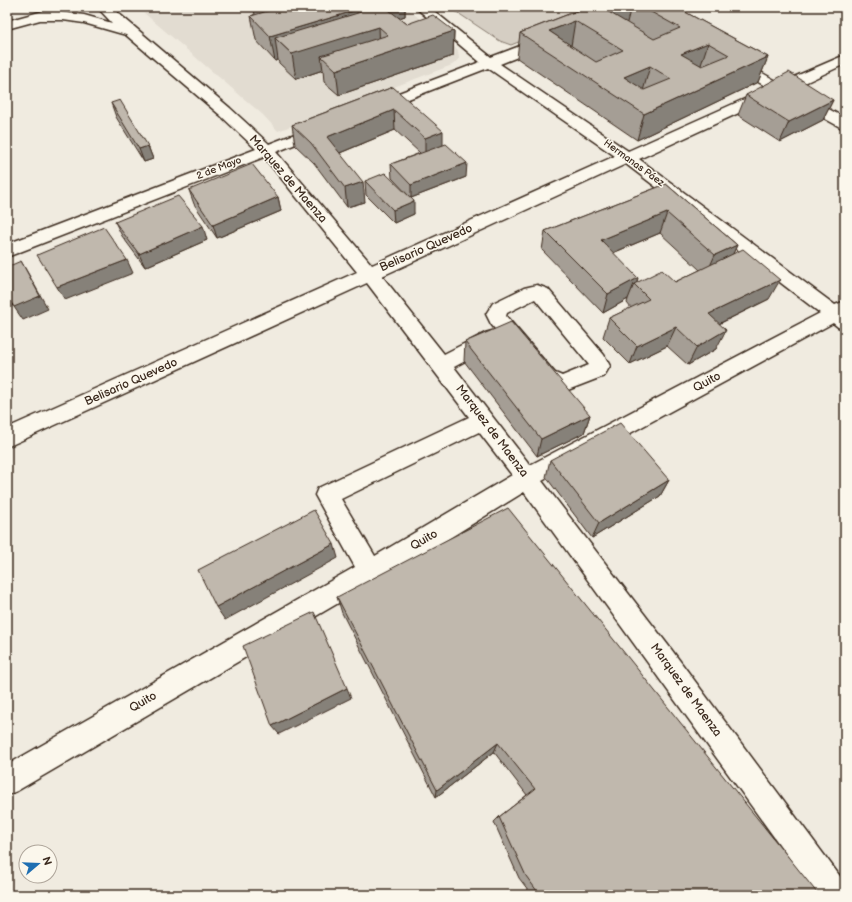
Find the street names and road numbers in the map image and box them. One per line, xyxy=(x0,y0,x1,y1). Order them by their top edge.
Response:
street label: Marquez de Maenza xyxy=(246,132,330,226)
street label: Hermanas Páez xyxy=(601,137,667,189)
street label: 2 de Mayo xyxy=(195,154,243,182)
street label: Belisario Quevedo xyxy=(377,221,475,275)
street label: Belisario Quevedo xyxy=(82,355,180,409)
street label: Quito xyxy=(691,368,723,395)
street label: Marquez de Maenza xyxy=(452,382,532,480)
street label: Quito xyxy=(408,526,440,554)
street label: Marquez de Maenza xyxy=(647,640,725,740)
street label: Quito xyxy=(127,688,159,716)

